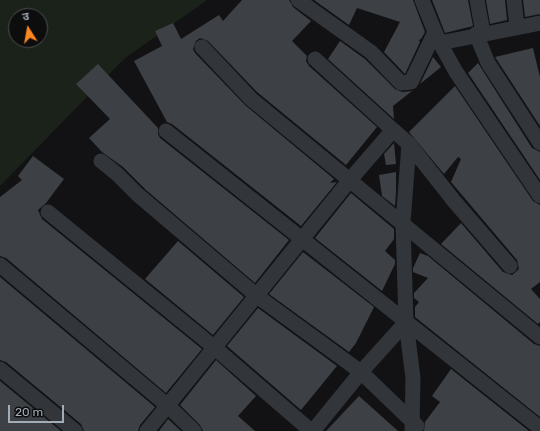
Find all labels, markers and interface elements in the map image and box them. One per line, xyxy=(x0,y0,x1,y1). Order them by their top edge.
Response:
north arrow xyxy=(8,8,48,48)
text: उ xyxy=(21,10,30,24)
scale bar xyxy=(10,397,66,423)
text: 20 m xyxy=(15,405,43,419)

